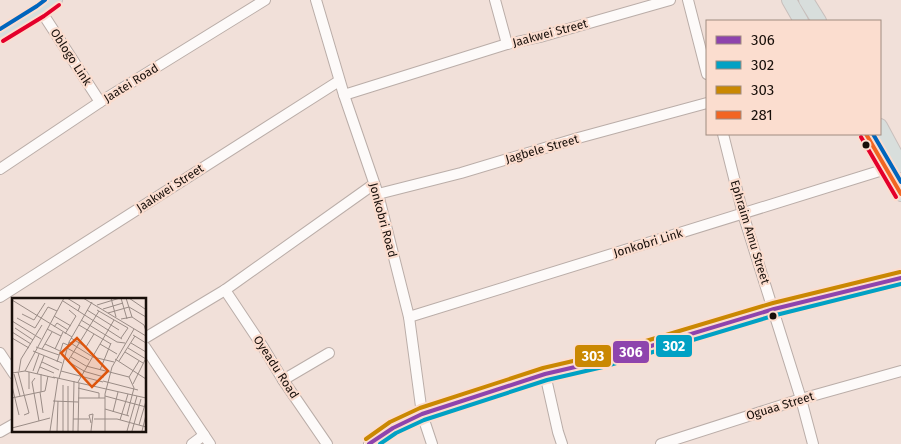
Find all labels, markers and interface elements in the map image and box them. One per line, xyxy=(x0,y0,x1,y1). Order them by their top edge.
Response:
street label: Jaakwei Street xyxy=(511,16,590,50)
legend xyxy=(706,20,881,135)
street label: Oblogo Link xyxy=(48,26,95,89)
text: 306 xyxy=(751,31,775,49)
text: 302 xyxy=(751,56,774,74)
street label: Jaatei Road xyxy=(101,61,161,105)
text: 303 xyxy=(751,81,774,99)
text: 281 xyxy=(751,106,773,124)
street label: Jagbele Street xyxy=(504,132,581,166)
unlabelled marker xyxy=(861,140,871,150)
street label: Jaakwei Street xyxy=(134,161,207,215)
street label: Ephraim Amu Street xyxy=(728,178,773,286)
street label: Jonkobri Road xyxy=(366,181,400,259)
street label: Jonkobri Link xyxy=(612,226,685,260)
inset map xyxy=(12,298,146,432)
unlabelled marker xyxy=(768,311,778,321)
street label: Oyeadu Road xyxy=(250,333,302,401)
line badge: 302 xyxy=(655,334,693,358)
text: 302 xyxy=(662,338,685,355)
line badge: 306 xyxy=(612,340,650,364)
line badge: 303 xyxy=(574,344,612,368)
text: 306 xyxy=(618,344,643,361)
text: 303 xyxy=(581,348,604,365)
street label: Oguaa Street xyxy=(744,389,816,423)

